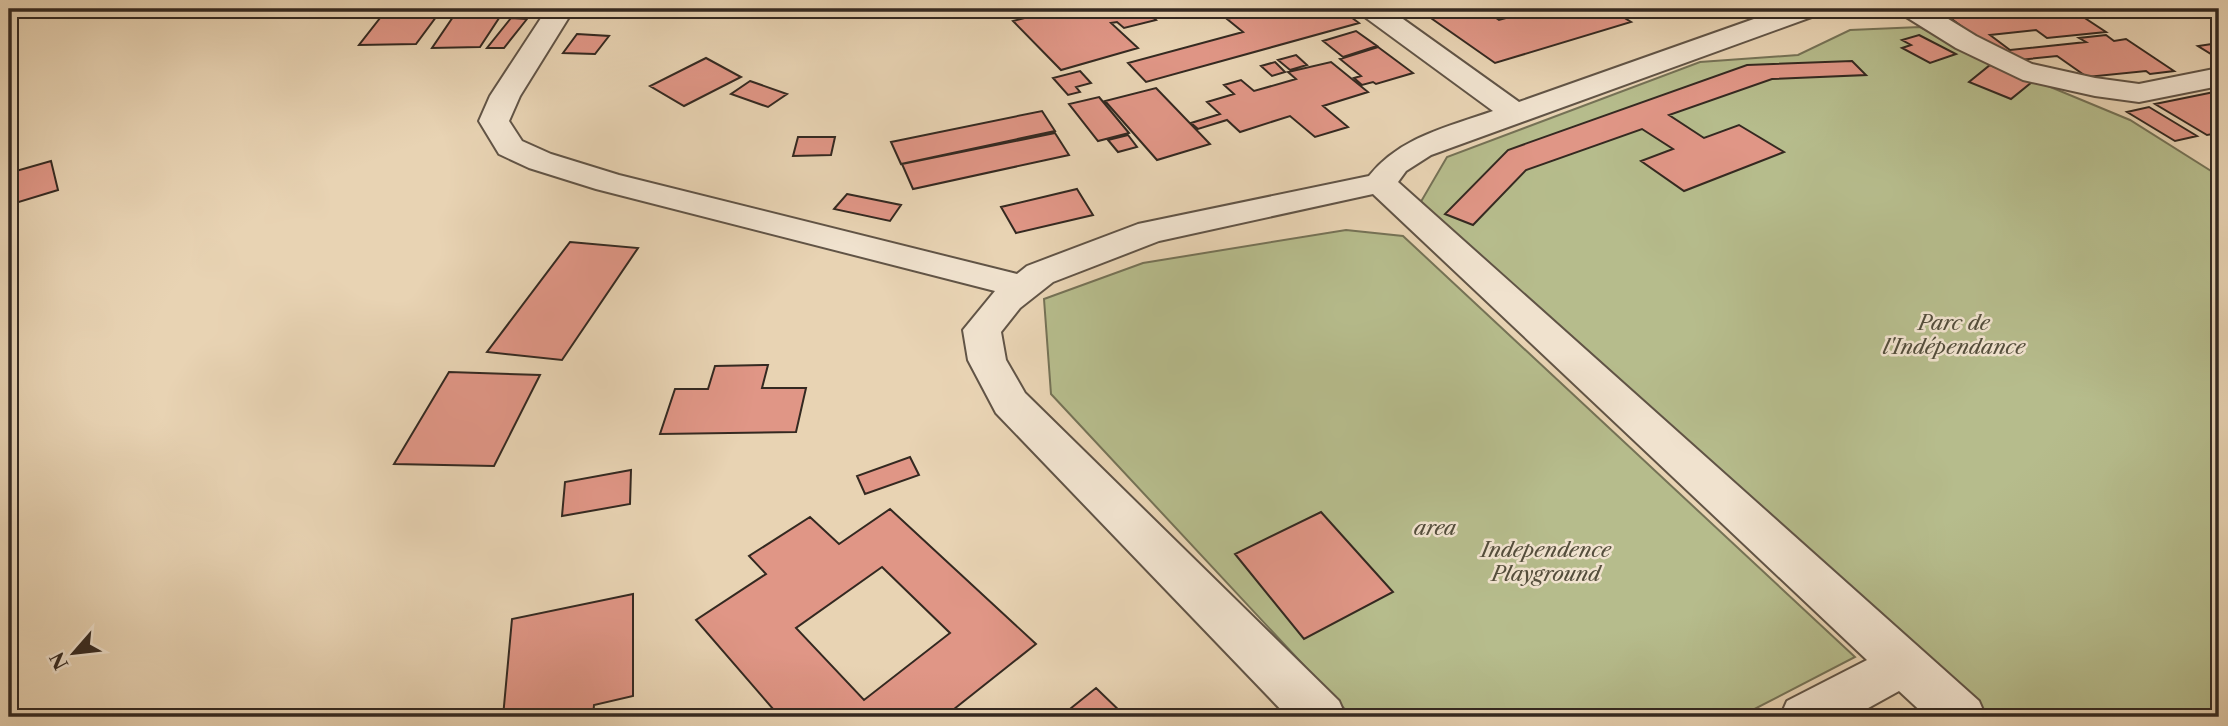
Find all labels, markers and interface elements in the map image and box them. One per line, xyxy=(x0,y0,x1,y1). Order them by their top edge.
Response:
park label: Parc de l'Indépendance xyxy=(1883,310,2026,359)
park label: area xyxy=(1414,515,1457,540)
park label: Independence Playground xyxy=(1479,537,1612,586)
north arrow xyxy=(38,618,108,688)
text: N xyxy=(45,648,73,673)

